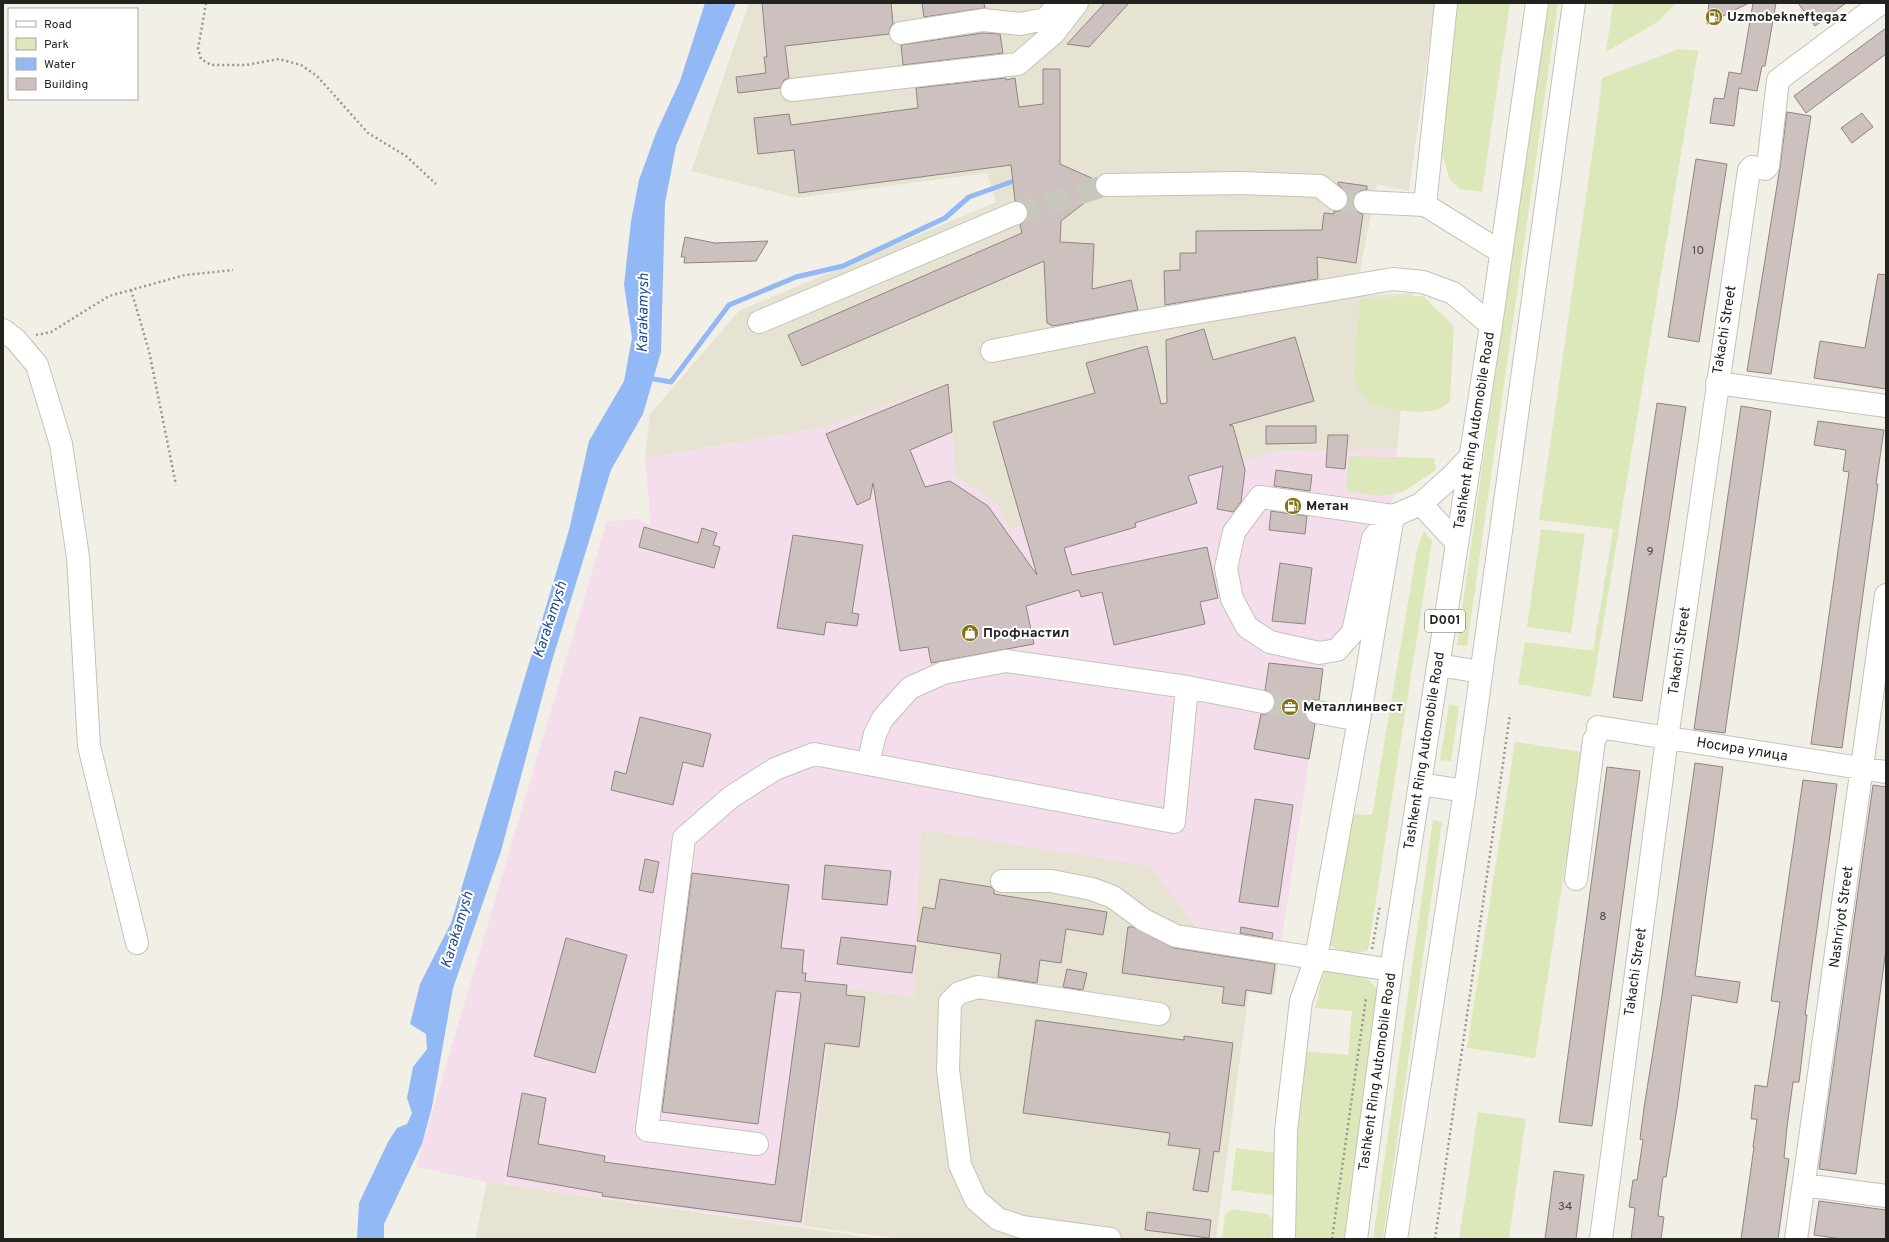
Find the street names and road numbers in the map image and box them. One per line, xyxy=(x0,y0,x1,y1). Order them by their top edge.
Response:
street label: Takachi Street xyxy=(1710,284,1740,376)
street label: Tashkent Ring Automobile Road xyxy=(1451,331,1499,531)
street label: Takachi Street xyxy=(1665,605,1695,697)
road number: D001 xyxy=(1425,610,1465,632)
street label: Tashkent Ring Automobile Road xyxy=(1401,651,1449,851)
street label: Носира улица xyxy=(1695,734,1789,766)
street label: Nashriyot Street xyxy=(1826,865,1858,969)
street label: Takachi Street xyxy=(1621,926,1651,1018)
street label: Tashkent Ring Automobile Road xyxy=(1356,972,1400,1172)

